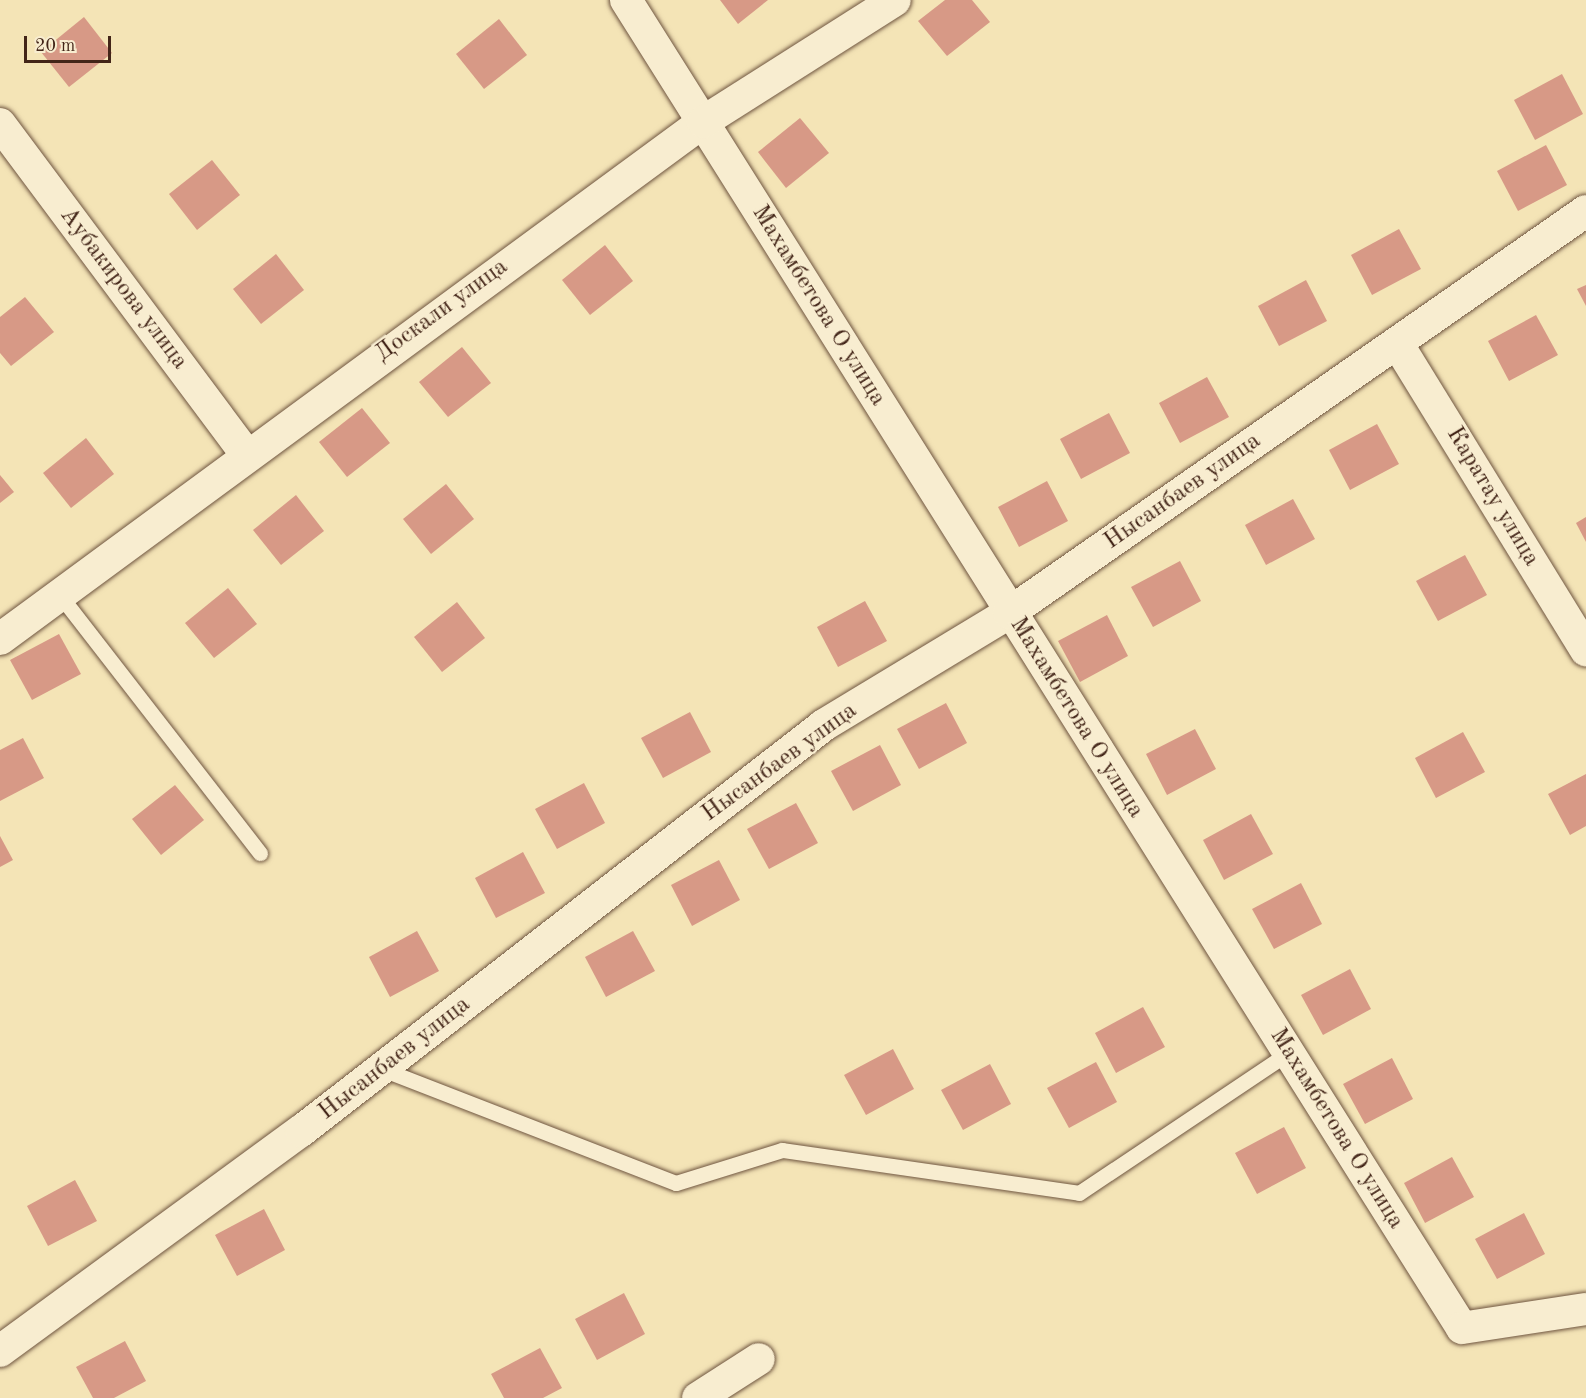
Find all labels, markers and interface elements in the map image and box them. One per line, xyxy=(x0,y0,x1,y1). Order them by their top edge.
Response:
scale bar xyxy=(27,24,114,62)
text: 20 m xyxy=(35,37,75,55)
street label: Махамбетова О улица xyxy=(744,200,892,412)
street label: Аубакирова улица xyxy=(53,202,193,376)
street label: Доскали улица xyxy=(370,253,514,369)
street label: Каратау улица xyxy=(1439,422,1545,572)
street label: Нысанбаев улица xyxy=(1099,427,1267,557)
street label: Махамбетова О улица xyxy=(1002,612,1150,824)
street label: Нысанбаев улица xyxy=(697,697,863,829)
street label: Нысанбаев улица xyxy=(313,991,477,1127)
street label: Махамбетова О улица xyxy=(1262,1023,1410,1235)

